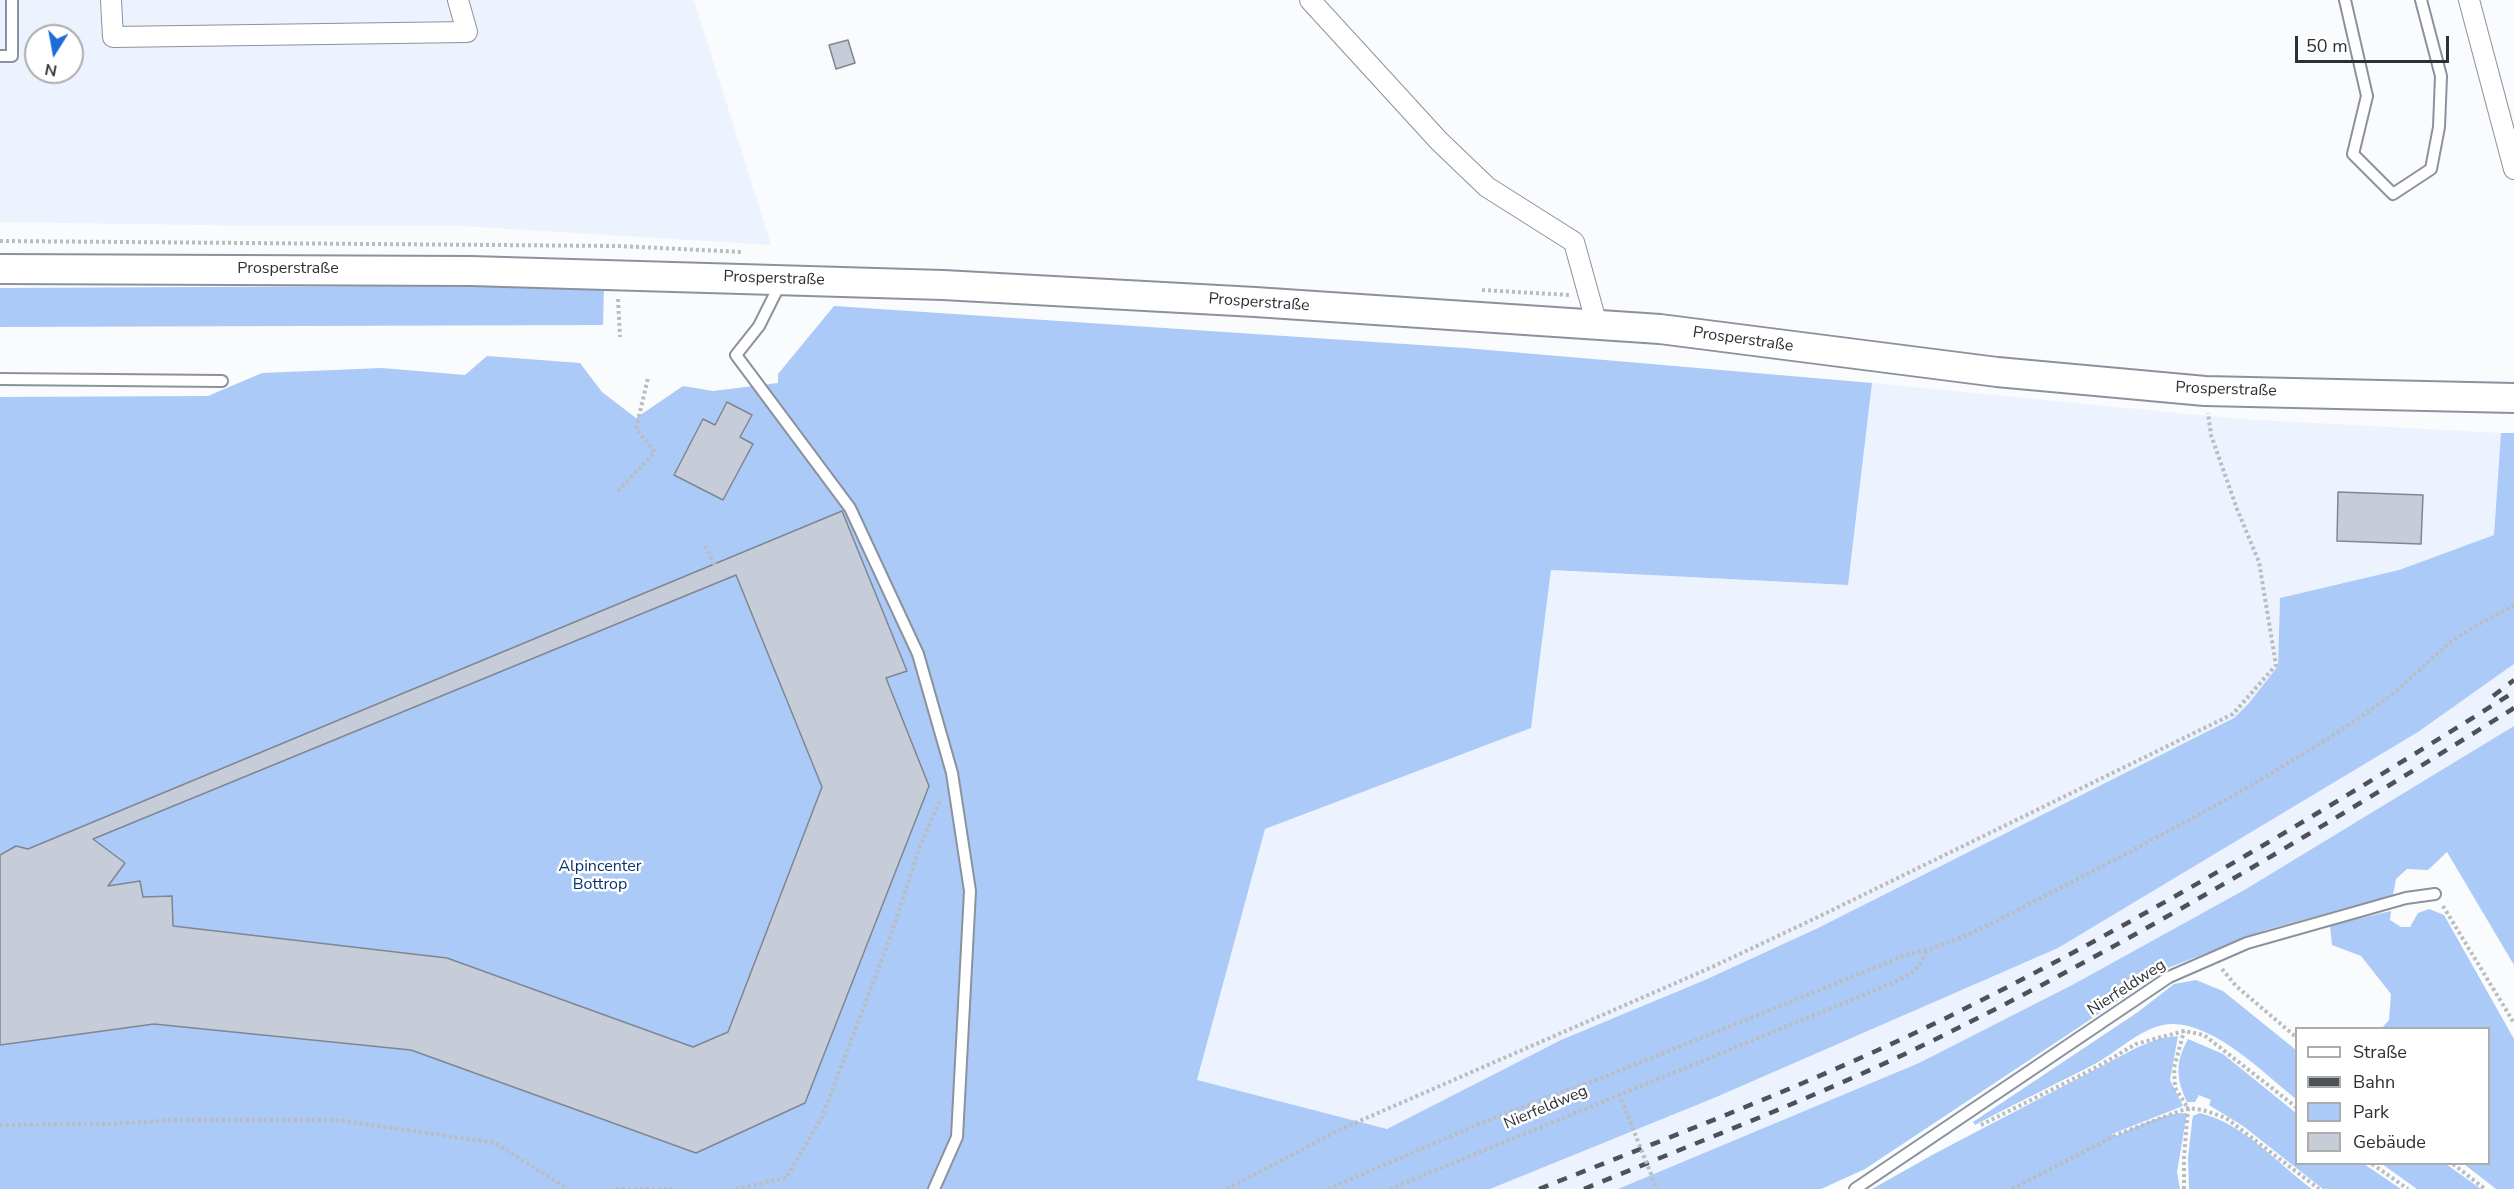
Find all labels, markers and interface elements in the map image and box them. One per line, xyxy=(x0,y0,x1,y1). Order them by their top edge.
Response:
north arrow xyxy=(24,24,84,84)
scale bar xyxy=(2298,24,2452,62)
text: 50 m xyxy=(2306,34,2348,58)
text: N xyxy=(43,58,59,82)
street label: Prosperstraße xyxy=(237,259,339,279)
street label: Prosperstraße xyxy=(723,268,825,290)
street label: Prosperstraße xyxy=(1208,290,1310,316)
street label: Prosperstraße xyxy=(1691,323,1795,357)
street label: Prosperstraße xyxy=(2175,379,2277,401)
park label: Alpincenter Bottrop xyxy=(558,857,642,895)
street label: Nierfeldweg xyxy=(2084,956,2170,1020)
legend xyxy=(2295,1027,2490,1165)
text: Straße xyxy=(2353,1040,2407,1064)
text: Bahn xyxy=(2353,1070,2395,1094)
street label: Nierfeldweg xyxy=(1501,1082,1591,1134)
text: Park xyxy=(2353,1100,2389,1124)
text: Gebäude xyxy=(2353,1130,2426,1154)

